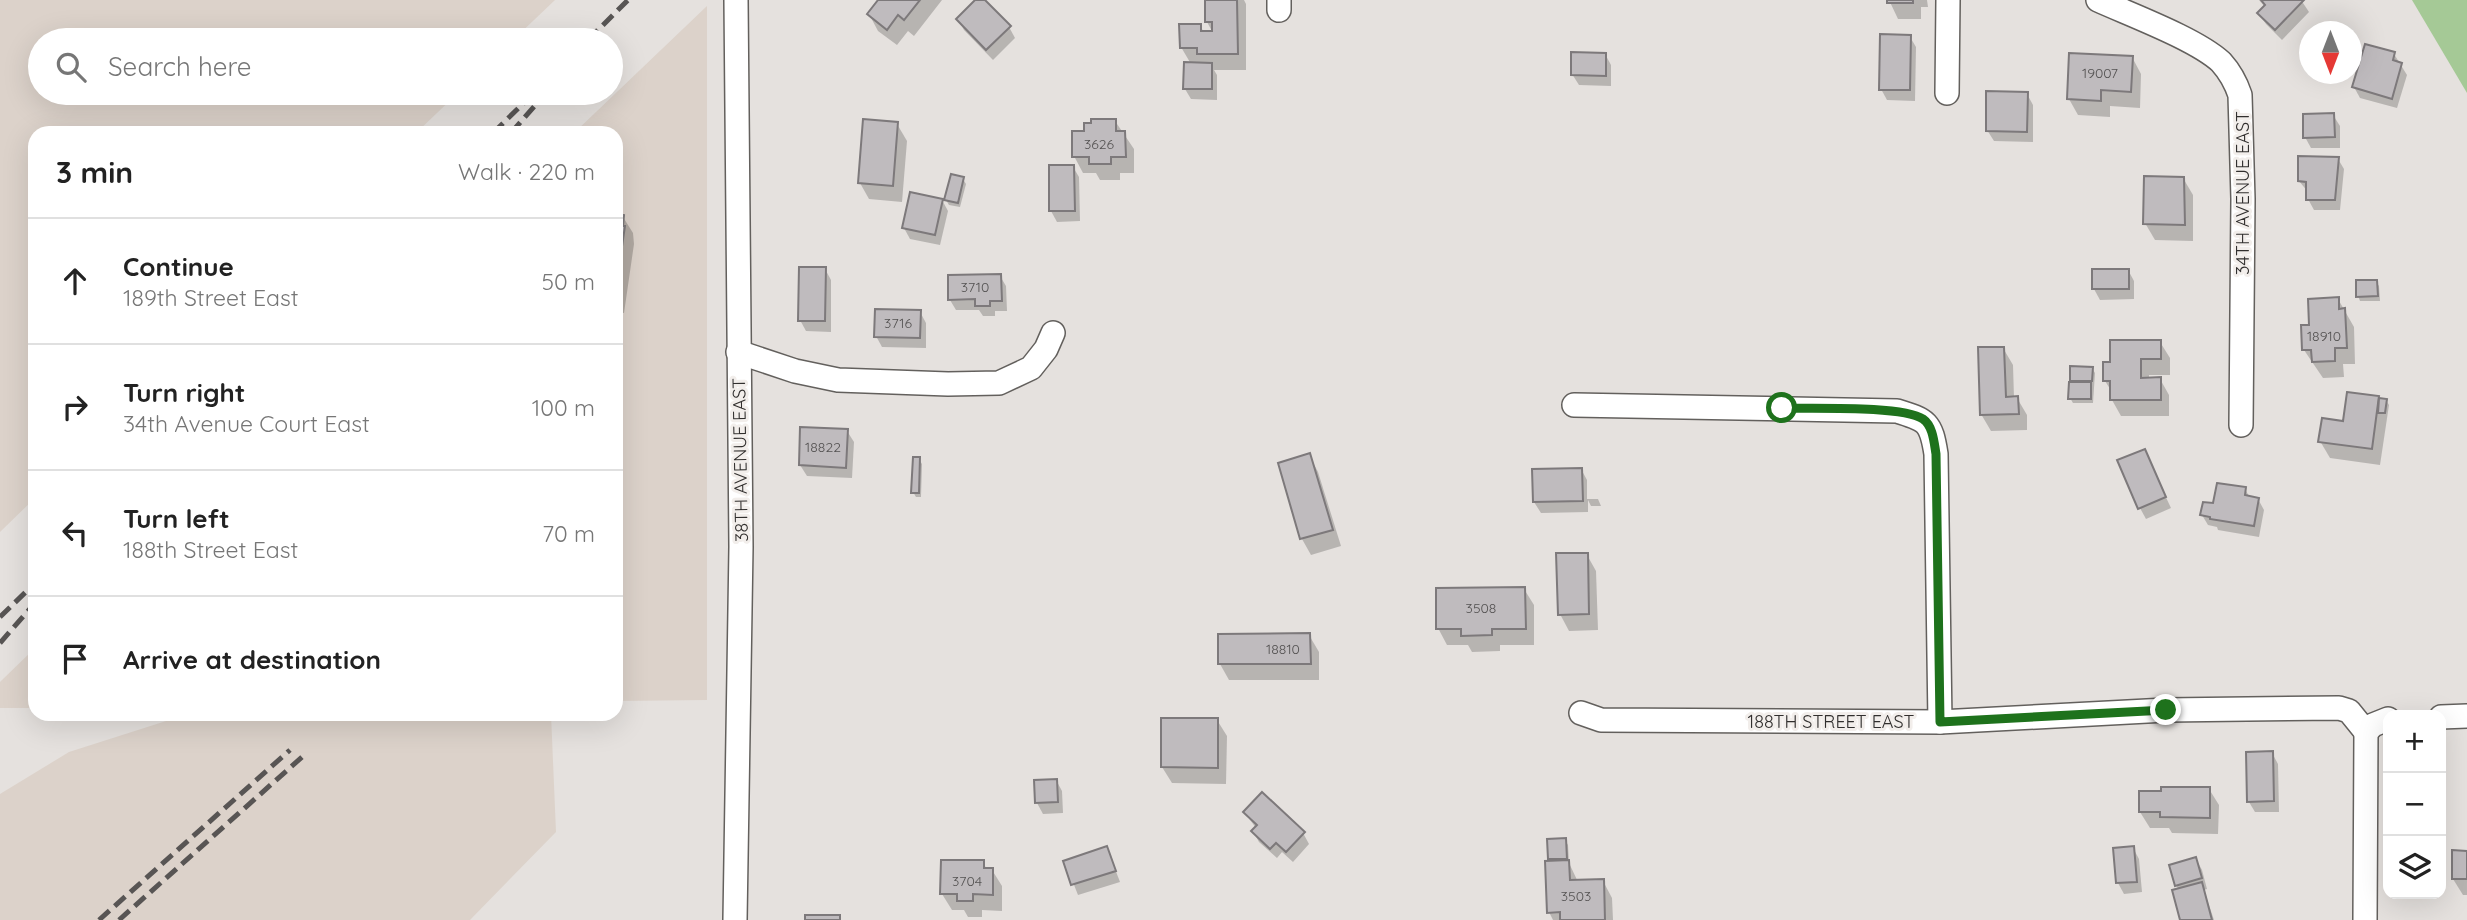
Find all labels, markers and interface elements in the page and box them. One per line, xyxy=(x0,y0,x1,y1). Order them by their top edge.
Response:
north arrow xyxy=(2299,21,2362,84)
search box xyxy=(28,28,623,105)
icon: search xyxy=(52,48,90,86)
text: Search here xyxy=(108,50,252,83)
house number: 19007 xyxy=(2082,64,2118,82)
street label: 34TH AVENUE EAST xyxy=(2231,111,2254,275)
house number: 3626 xyxy=(1084,135,1115,153)
text: 3 min xyxy=(56,153,133,191)
text: Walk · 220 m xyxy=(458,157,595,186)
text: Continue xyxy=(123,250,234,283)
icon: ahead xyxy=(56,262,94,300)
text: 50 m xyxy=(542,267,595,296)
house number: 3710 xyxy=(961,278,989,296)
text: 189th Street East xyxy=(123,283,299,312)
house number: 3716 xyxy=(884,314,912,332)
house number: 18910 xyxy=(2307,327,2341,345)
text: Turn right xyxy=(123,376,245,409)
street label: 38TH AVENUE EAST xyxy=(727,378,753,542)
icon: right xyxy=(56,388,94,426)
route start xyxy=(1766,392,1797,423)
text: 100 m xyxy=(532,393,595,422)
text: 34th Avenue Court East xyxy=(123,409,370,438)
house number: 18822 xyxy=(805,438,841,456)
text: Turn left xyxy=(123,502,230,535)
icon: left xyxy=(56,514,94,552)
text: 70 m xyxy=(542,519,595,548)
text: 188th Street East xyxy=(123,535,298,564)
house number: 3508 xyxy=(1466,599,1496,617)
icon: arrive xyxy=(56,640,94,678)
house number: 18810 xyxy=(1266,640,1300,658)
text: Arrive at destination xyxy=(123,643,381,676)
route end xyxy=(2150,694,2181,725)
street label: 188TH STREET EAST xyxy=(1748,710,1915,733)
map controls xyxy=(2383,710,2446,899)
button: + xyxy=(2383,710,2446,773)
button: − xyxy=(2383,773,2446,836)
button: layers xyxy=(2383,836,2446,899)
house number: 3704 xyxy=(952,872,982,890)
house number: 3503 xyxy=(1561,887,1591,905)

